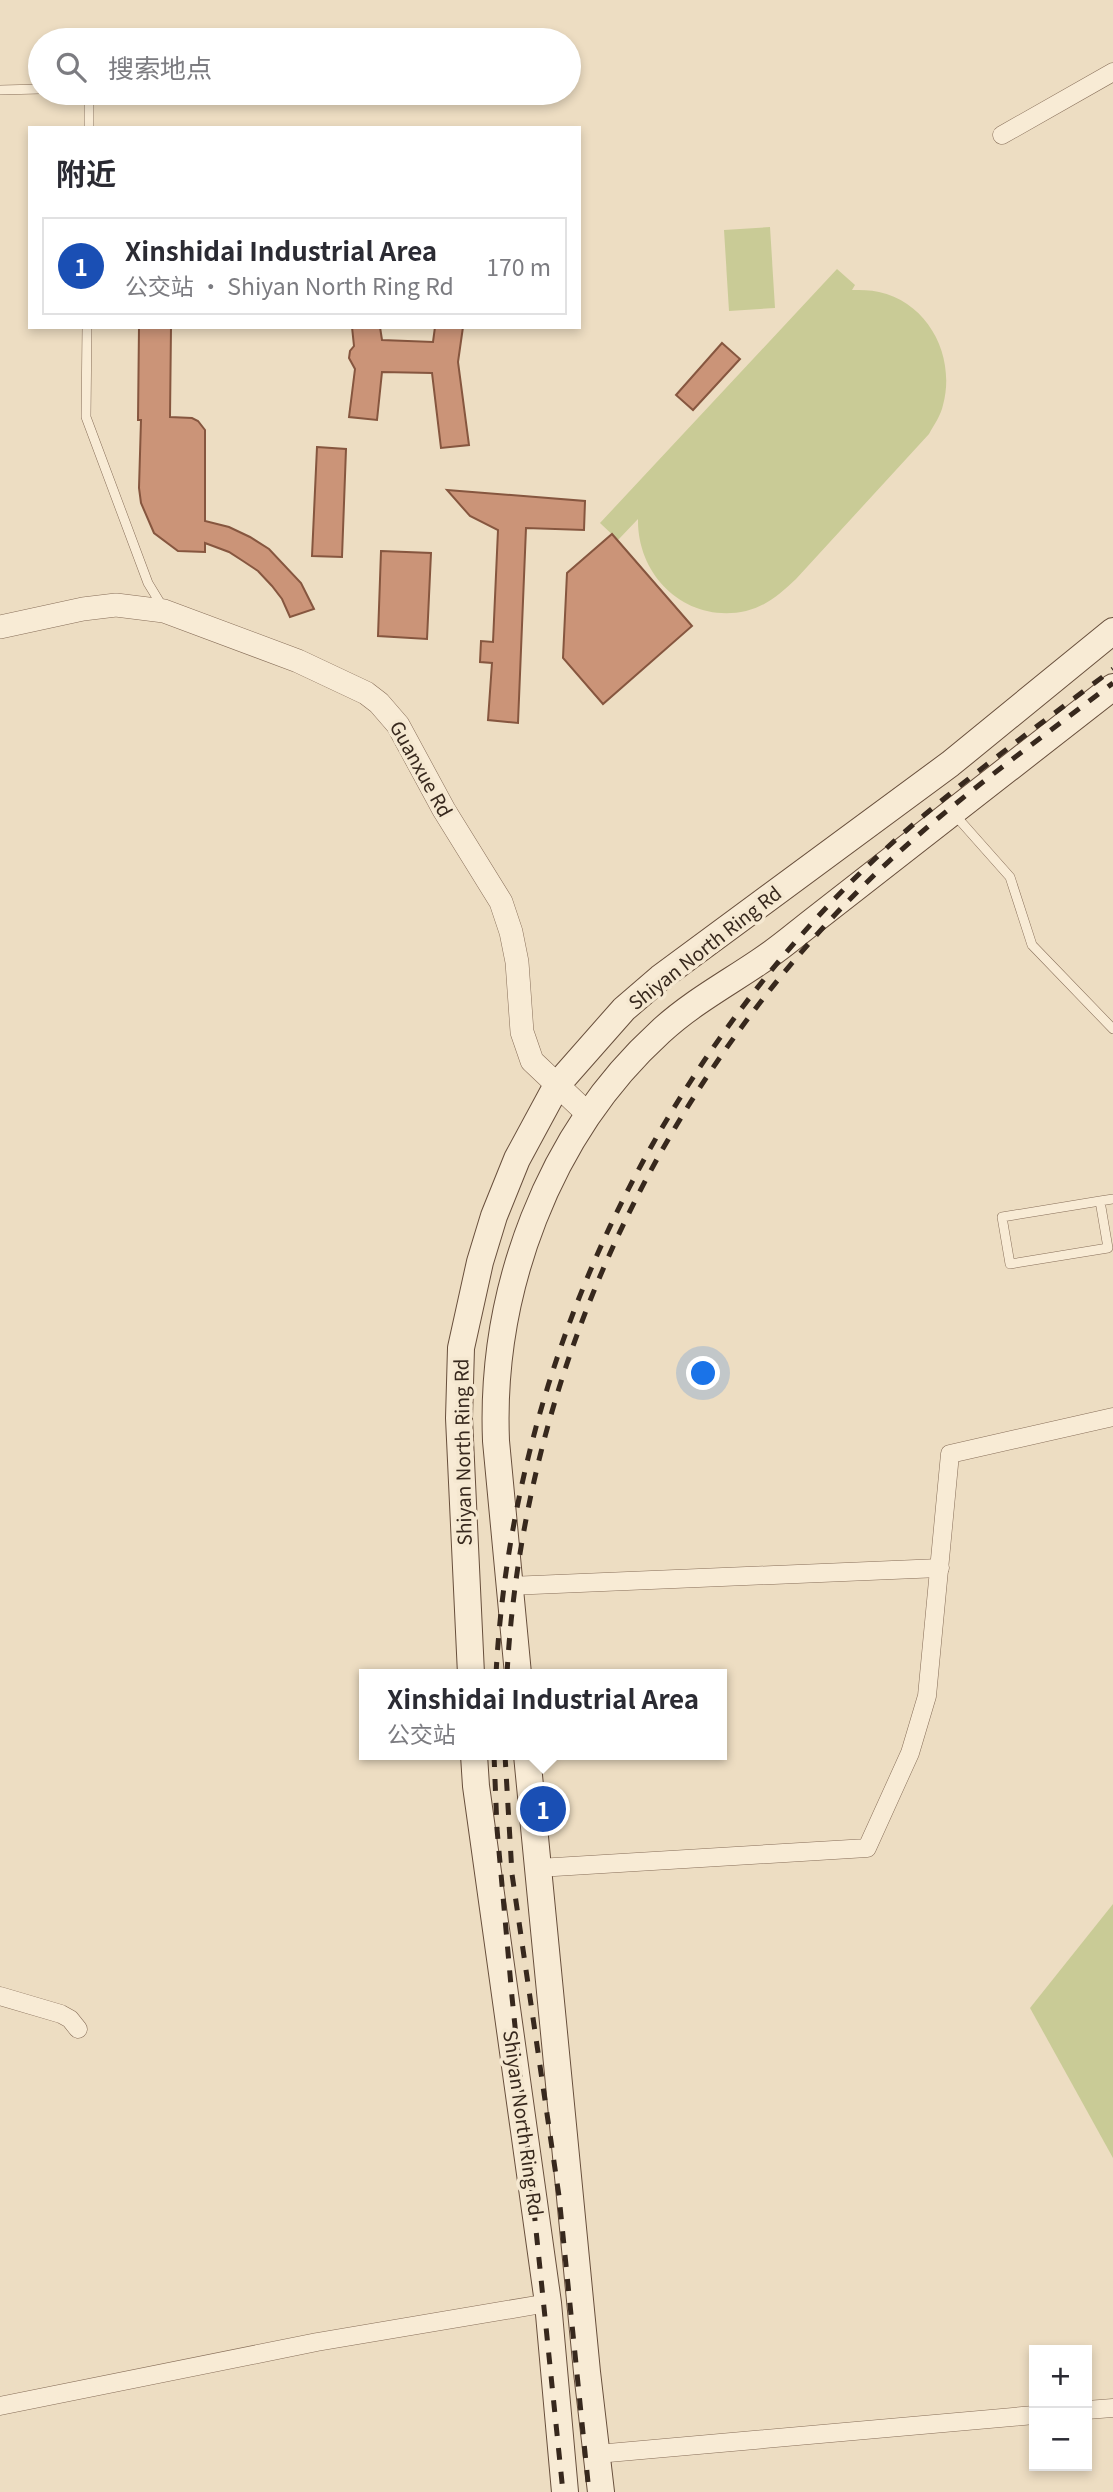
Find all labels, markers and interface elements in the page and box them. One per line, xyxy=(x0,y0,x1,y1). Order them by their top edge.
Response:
search box xyxy=(28,28,581,105)
icon: search xyxy=(52,48,90,86)
text: 搜索地点 xyxy=(108,48,212,85)
text: 附近 xyxy=(56,150,116,194)
text: Xinshidai Industrial Area xyxy=(125,231,437,268)
text: 1 xyxy=(74,249,88,283)
text: 170 m xyxy=(486,249,551,283)
text: 公交站 · Shiyan North Ring Rd xyxy=(125,268,454,302)
street label: Guanxue Rd xyxy=(385,715,460,821)
street label: Shiyan North Ring Rd xyxy=(622,879,786,1015)
your location xyxy=(686,1356,720,1390)
street label: Shiyan North Ring Rd xyxy=(446,1358,477,1546)
popup xyxy=(359,1669,727,1760)
text: Xinshidai Industrial Area xyxy=(387,1679,699,1716)
text: 公交站 xyxy=(387,1716,456,1750)
pin: 1 xyxy=(520,1783,566,1835)
street label: Shiyan North Ring Rd xyxy=(498,2028,551,2217)
map controls xyxy=(1029,2345,1092,2471)
button: + xyxy=(1029,2345,1092,2408)
button: − xyxy=(1029,2408,1092,2471)

